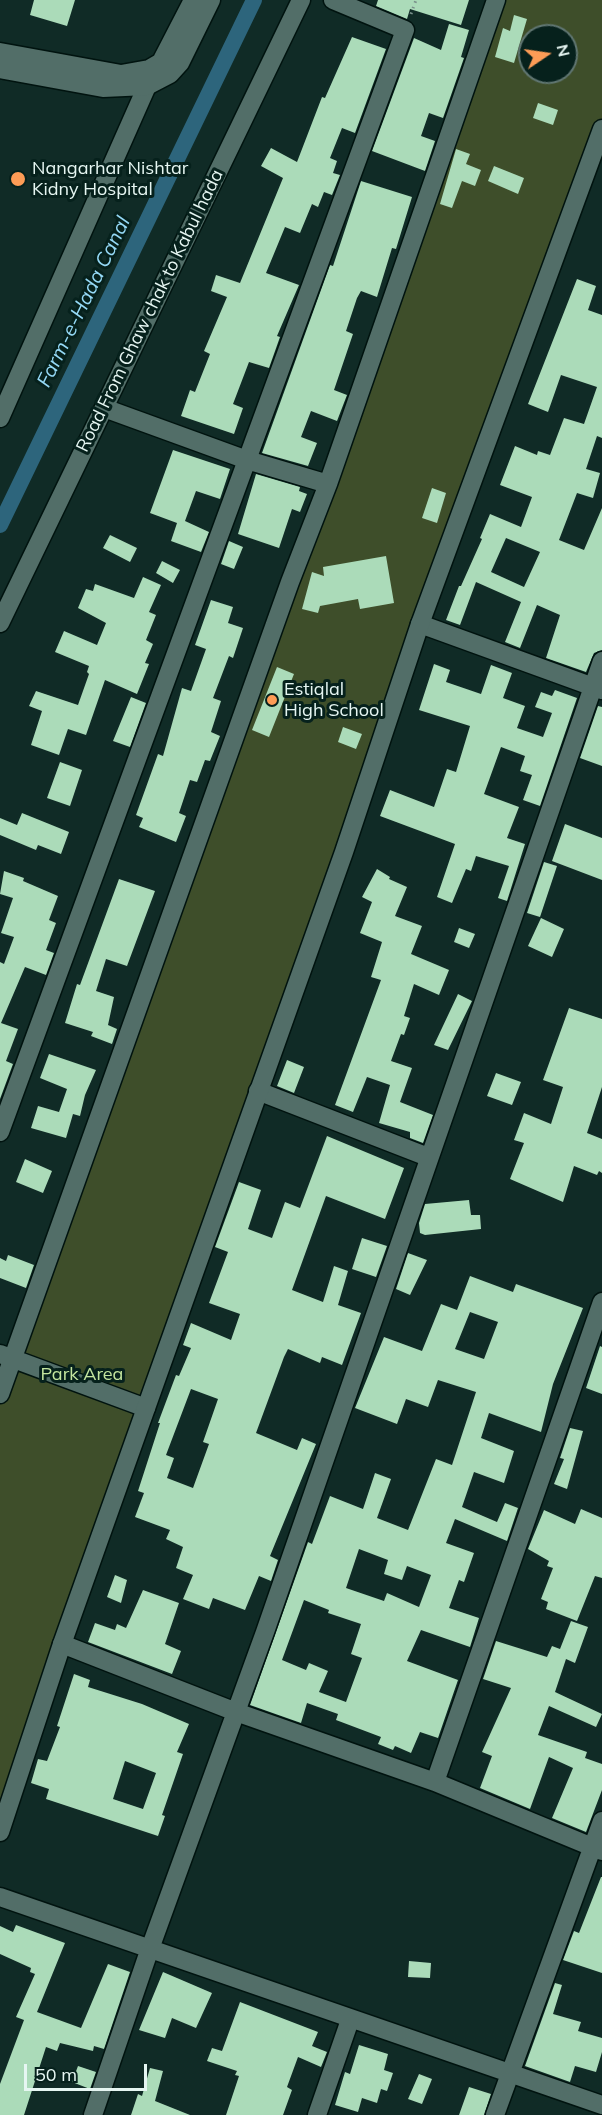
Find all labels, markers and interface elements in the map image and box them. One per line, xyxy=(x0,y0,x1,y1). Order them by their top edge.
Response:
north arrow xyxy=(518,24,578,84)
text: N xyxy=(552,42,575,59)
place label: Nangarhar Nishtar Kidny Hospital xyxy=(32,158,188,201)
street label: Road From Ghaw chak to Kabul hada xyxy=(72,166,228,456)
marker: Nangarhar Nishtar Kidny Hospital xyxy=(9,170,27,188)
water label: Farm-e-Hada Canal xyxy=(32,213,136,391)
place label: Estiqlal High School xyxy=(284,679,384,722)
marker: Estiqlal High School xyxy=(265,693,279,707)
park label: Park Area xyxy=(41,1364,123,1386)
scale bar xyxy=(27,2052,150,2090)
text: 50 m xyxy=(35,2063,77,2086)

